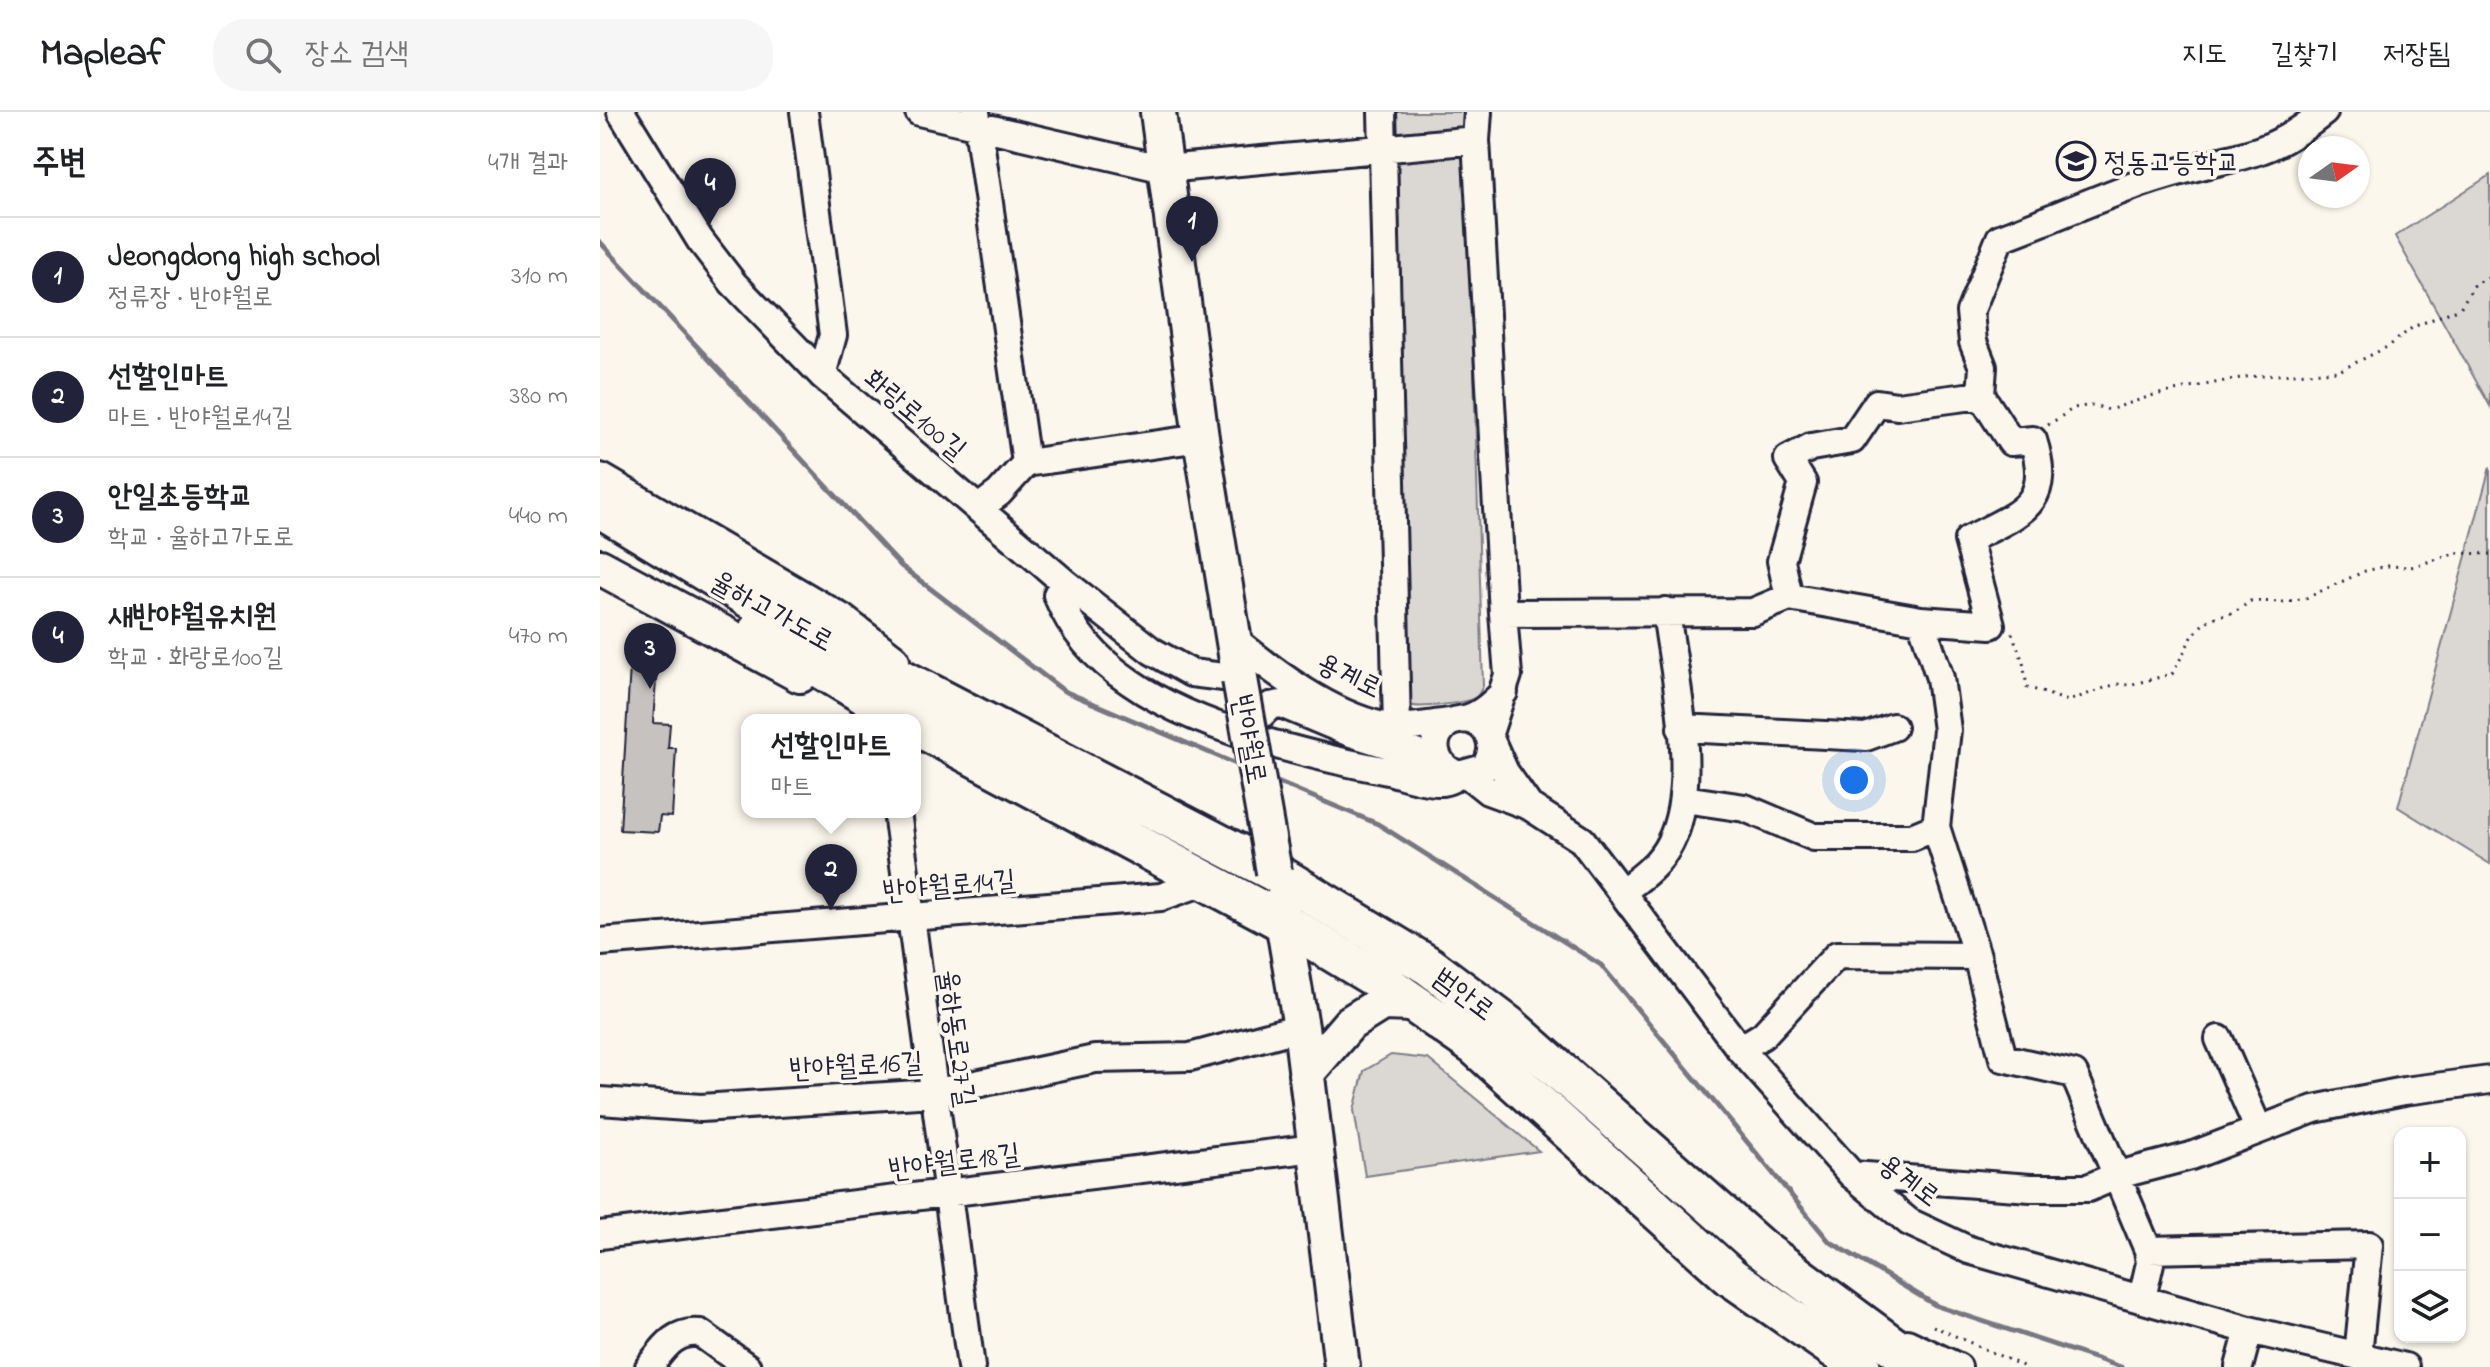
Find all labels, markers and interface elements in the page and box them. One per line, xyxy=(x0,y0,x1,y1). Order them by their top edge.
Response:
search box xyxy=(213,19,773,91)
text: Mapleaf xyxy=(40,27,165,83)
icon: search xyxy=(241,33,285,77)
text: 장소 검색 xyxy=(305,33,409,77)
text: 지도 xyxy=(2182,35,2227,76)
text: 길찾기 xyxy=(2271,35,2338,76)
text: 저장됨 xyxy=(2382,35,2450,76)
north arrow xyxy=(2298,136,2370,208)
text: 주변 xyxy=(32,139,87,189)
school or university icon: 정동고등학교 xyxy=(2055,140,2097,182)
place label: 정동고등학교 xyxy=(2104,144,2239,185)
text: 4개 결과 xyxy=(488,145,568,183)
pin: 4 xyxy=(684,158,736,224)
pin: 1 xyxy=(1166,196,1218,262)
text: Jeongdong high school xyxy=(108,236,380,280)
text: 1 xyxy=(54,258,62,296)
text: 310 m xyxy=(511,258,568,296)
text: 정류장 · 반야월로 xyxy=(108,280,273,318)
text: 선할인마트 xyxy=(108,356,229,400)
street label: 화랑로100길 xyxy=(853,360,974,471)
text: 2 xyxy=(52,378,64,416)
text: 380 m xyxy=(510,378,568,416)
text: 마트 · 반야월로14길 xyxy=(108,400,292,438)
text: 안일초등학교 xyxy=(108,476,253,520)
text: 3 xyxy=(53,498,63,536)
text: 440 m xyxy=(509,498,568,536)
text: 학교 · 율하고가도로 xyxy=(108,520,294,558)
street label: 율하고가도로 xyxy=(702,562,840,664)
text: 새반야월유치원 xyxy=(108,596,277,640)
text: 4 xyxy=(53,618,63,656)
text: 470 m xyxy=(509,618,568,656)
pin: 3 xyxy=(624,623,676,689)
text: 학교 · 화랑로100길 xyxy=(108,640,283,678)
street label: 용계로 xyxy=(1309,644,1388,710)
street label: 반야월로 xyxy=(1220,692,1276,788)
popup xyxy=(741,714,921,818)
text: 선할인마트 xyxy=(771,725,891,769)
your location xyxy=(1834,760,1874,800)
text: 마트 xyxy=(771,769,812,807)
pin: 2 xyxy=(805,844,857,910)
street label: 반야월로14길 xyxy=(881,861,1017,914)
street label: 범안로 xyxy=(1424,959,1502,1033)
street label: 율하동로27길 xyxy=(925,967,984,1110)
street label: 반야월로16길 xyxy=(788,1044,924,1091)
map controls xyxy=(2394,1127,2466,1343)
button: + xyxy=(2394,1127,2466,1199)
street label: 반야월로18길 xyxy=(886,1135,1022,1192)
street label: 용계로 xyxy=(1869,1145,1947,1219)
button: − xyxy=(2394,1199,2466,1271)
button: layers xyxy=(2394,1271,2466,1343)

